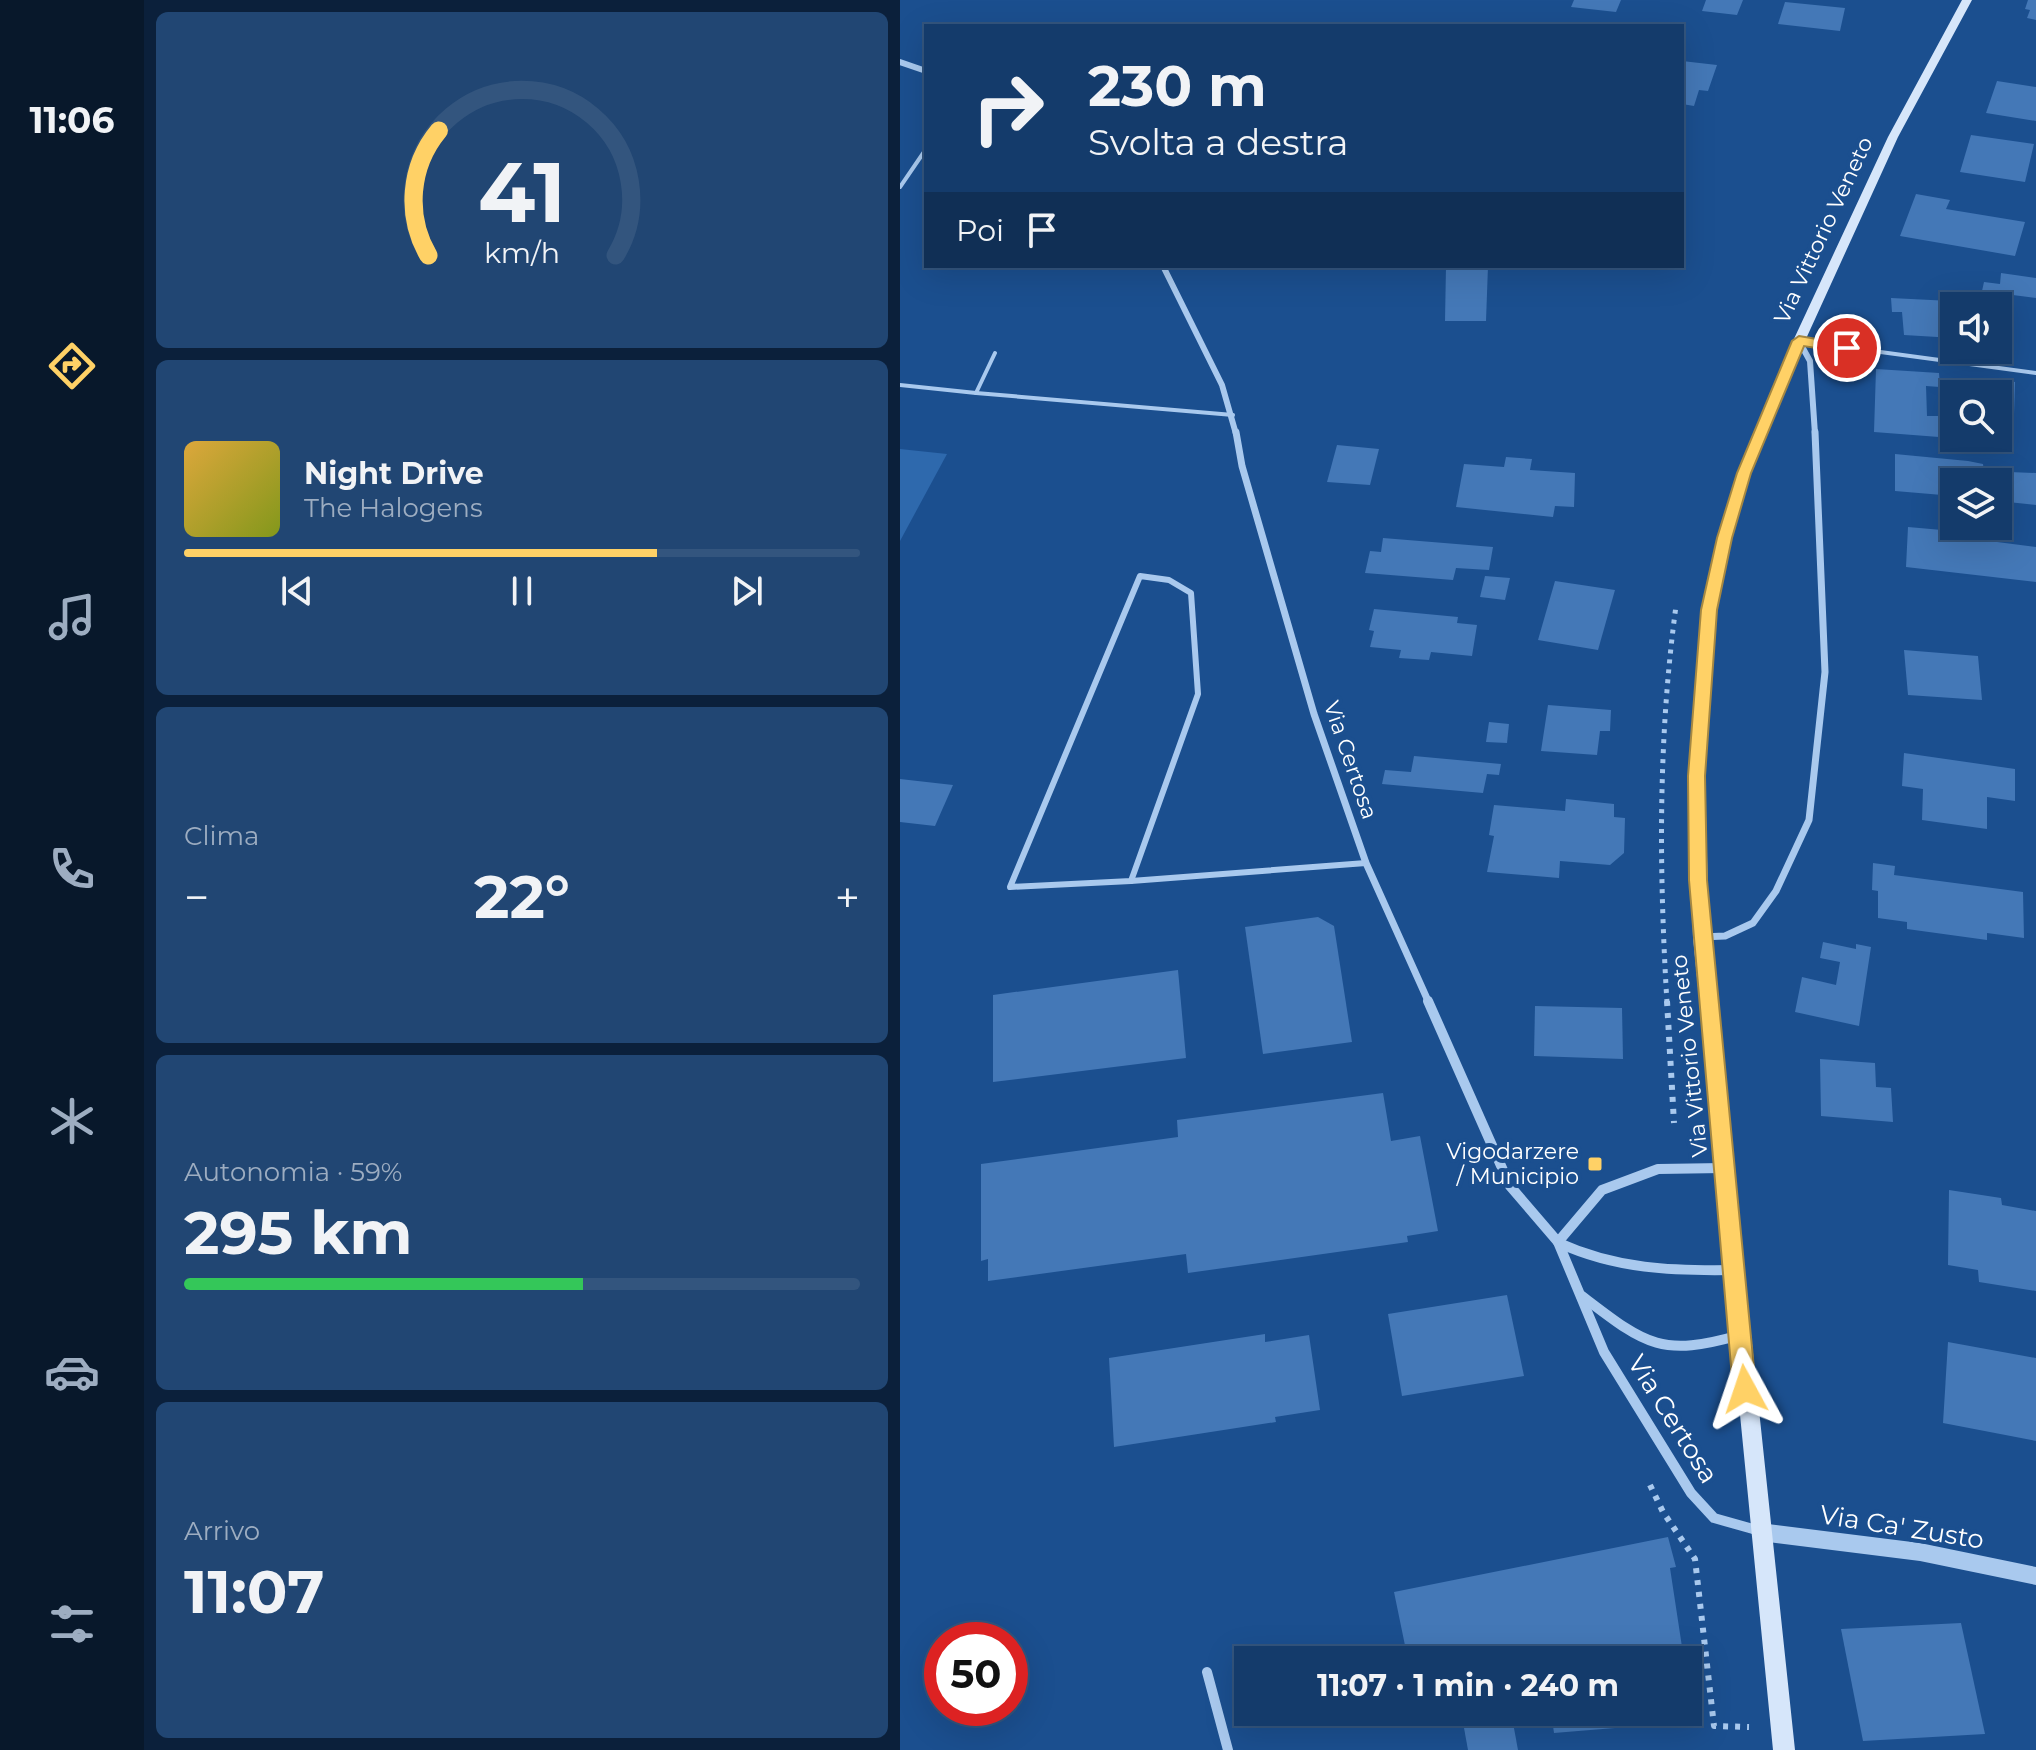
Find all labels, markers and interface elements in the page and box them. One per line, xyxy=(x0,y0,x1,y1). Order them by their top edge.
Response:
text: 230 m xyxy=(1088,52,1267,120)
icon: right xyxy=(956,56,1060,160)
text: 11:06 xyxy=(29,98,115,142)
text: Svolta a destra xyxy=(1088,120,1348,164)
street label: Via Vittorio Veneto xyxy=(1768,132,1879,328)
text: 41 xyxy=(478,140,566,242)
icon: arrive xyxy=(1020,208,1064,252)
text: Poi xyxy=(956,212,1004,249)
text: km/h xyxy=(484,235,560,270)
map controls xyxy=(1940,292,2012,540)
button: sound xyxy=(1940,292,2012,364)
pin xyxy=(1813,314,1881,382)
icon: arrive xyxy=(1825,326,1869,370)
icon: directions xyxy=(44,338,100,394)
button: search xyxy=(1940,380,2012,452)
text: Night Drive xyxy=(304,455,484,492)
button: layers xyxy=(1940,468,2012,540)
text: The Halogens xyxy=(304,492,483,524)
icon: previous xyxy=(275,569,319,613)
icon: pause xyxy=(500,569,544,613)
icon: next xyxy=(725,569,769,613)
icon: music xyxy=(44,589,100,645)
street label: Via Certosa xyxy=(1318,698,1383,823)
text: Clima xyxy=(184,820,259,852)
icon: phone xyxy=(44,841,100,897)
text: 22° xyxy=(474,860,570,933)
text: − xyxy=(184,870,209,924)
text: + xyxy=(835,870,860,924)
street label: Via Vittorio Veneto xyxy=(1665,953,1714,1158)
icon: climate xyxy=(44,1093,100,1149)
place label: Vigodarzere / Municipio xyxy=(1446,1138,1579,1190)
marker: Vigodarzere / Municipio xyxy=(1586,1155,1604,1173)
text: Autonomia · 59% xyxy=(184,1156,402,1188)
text: 295 km xyxy=(184,1196,412,1269)
icon: car xyxy=(44,1344,100,1400)
position arrow xyxy=(1703,1347,1787,1431)
street label: Via Certosa xyxy=(1621,1349,1725,1489)
street label: Via Ca' Zusto xyxy=(1818,1498,1986,1556)
text: Arrivo xyxy=(184,1515,260,1547)
text: 11:07 xyxy=(184,1555,324,1628)
icon: filters xyxy=(44,1596,100,1652)
speed limit sign: 50 xyxy=(924,1622,1028,1726)
text: 11:07 · 1 min · 240 m xyxy=(1317,1667,1619,1704)

